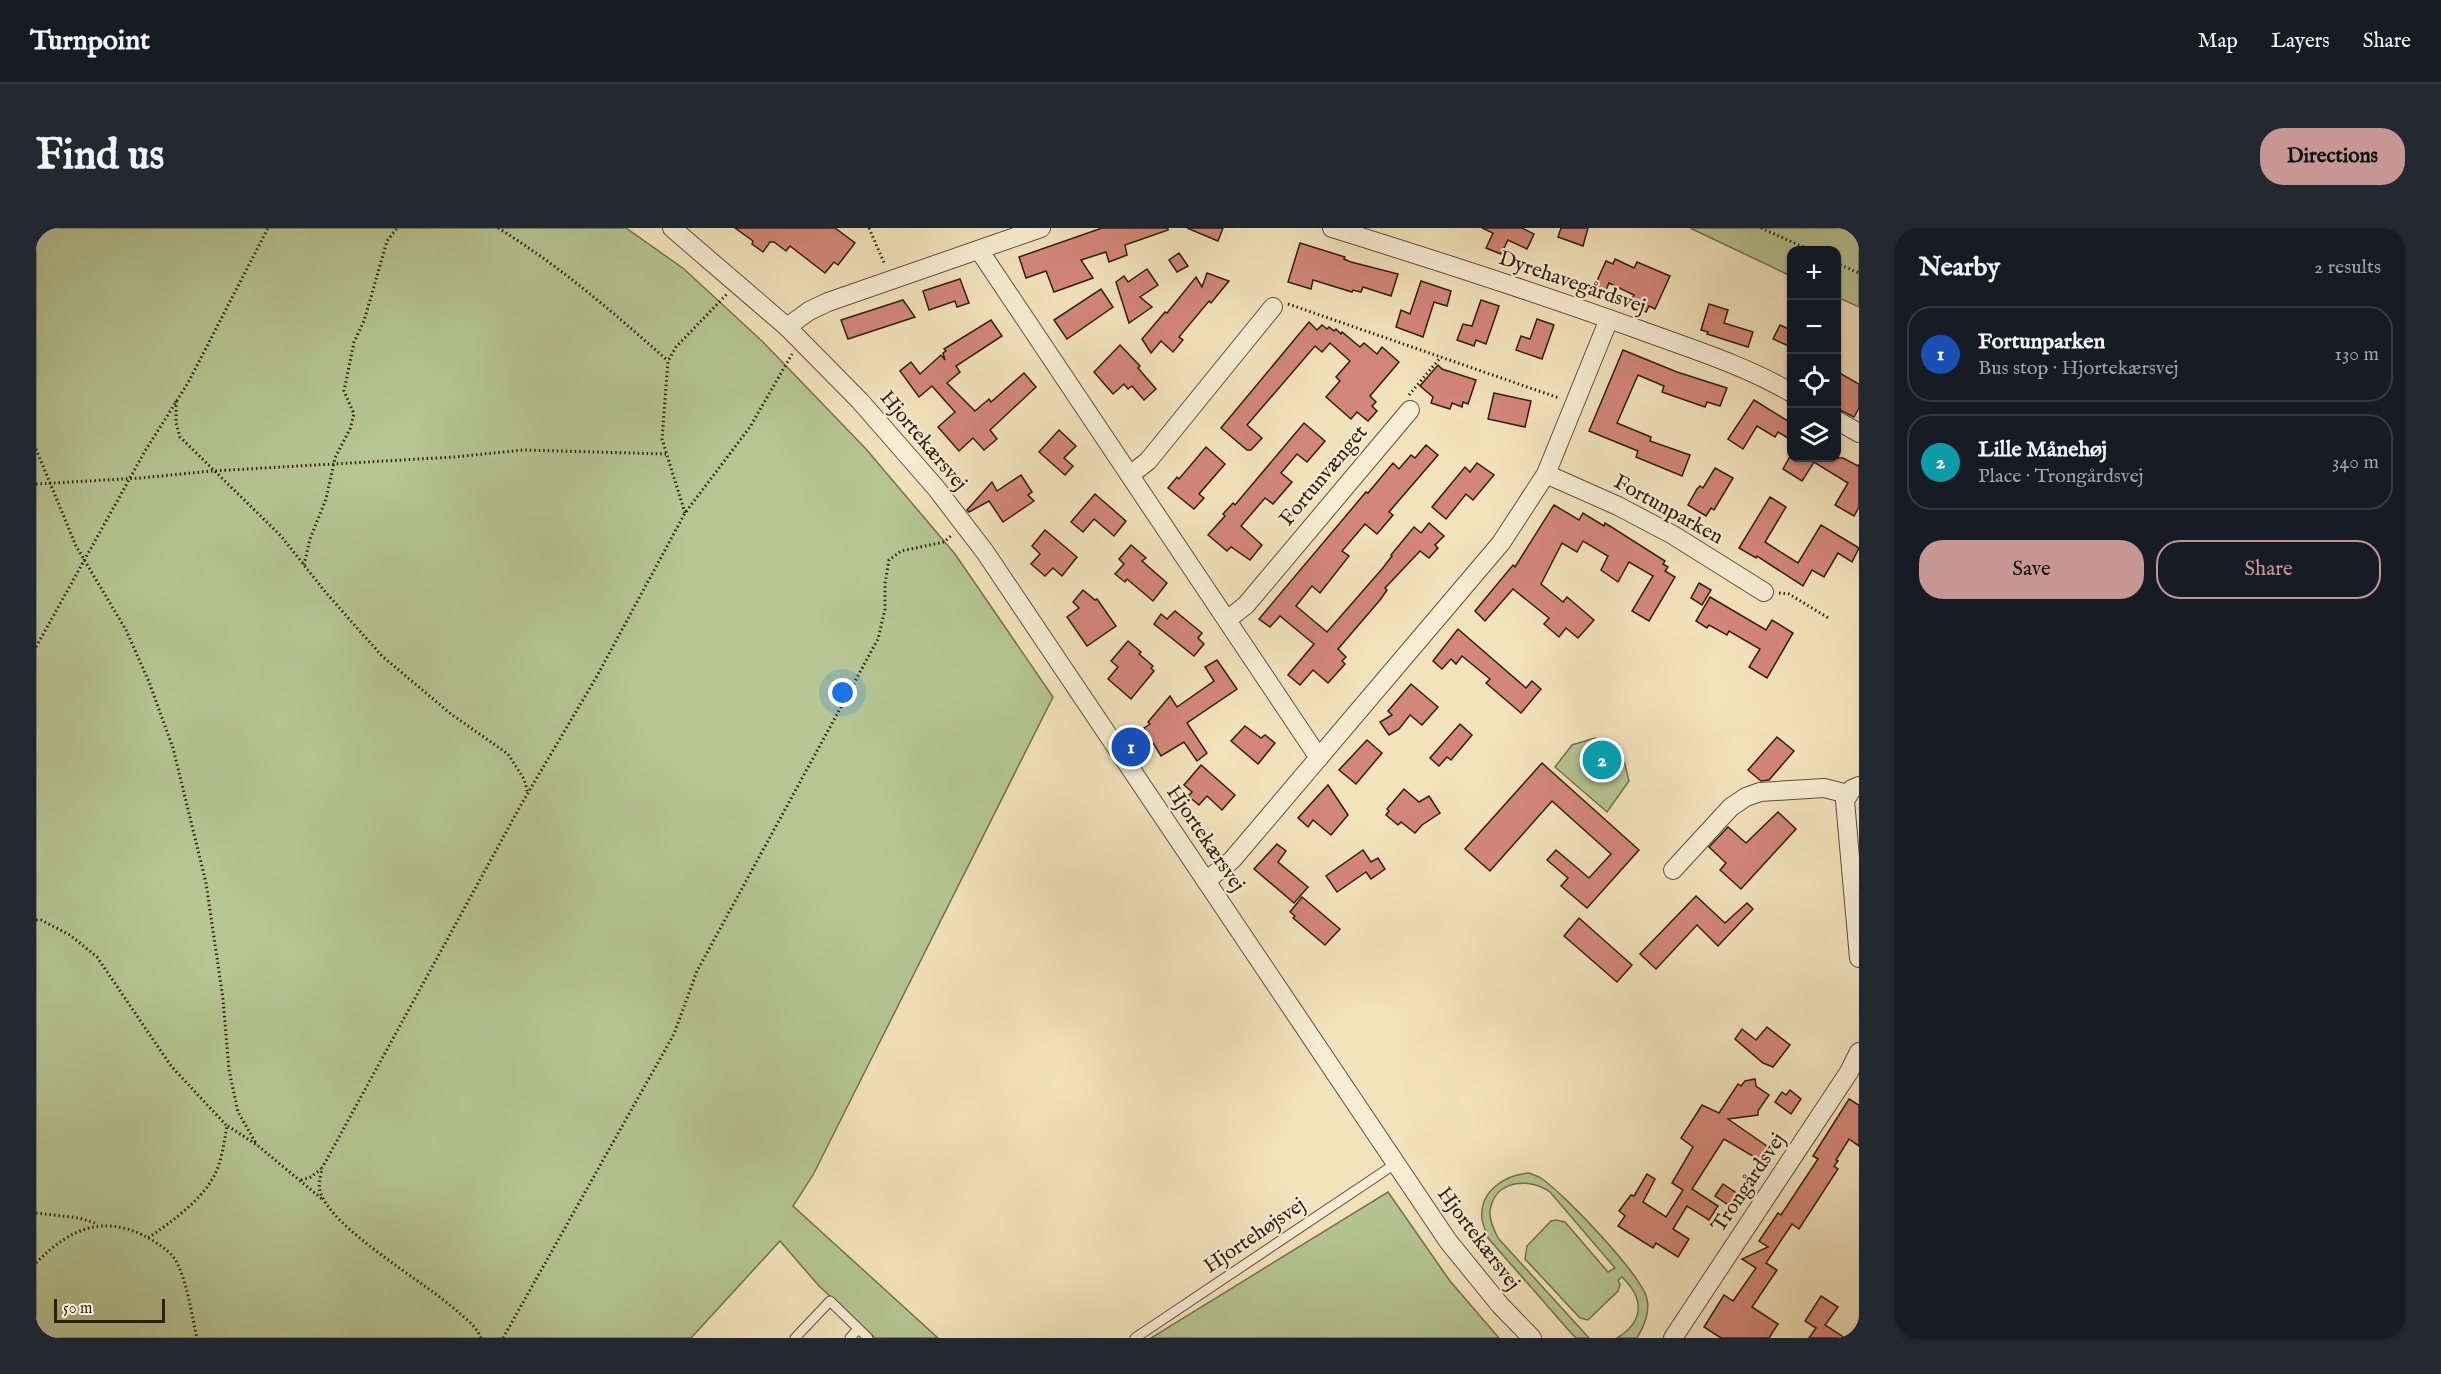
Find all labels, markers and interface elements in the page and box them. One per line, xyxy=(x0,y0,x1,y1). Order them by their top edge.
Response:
text: Turnpoint xyxy=(30,24,150,59)
text: Map xyxy=(2198,28,2238,55)
text: Layers xyxy=(2271,28,2330,55)
text: Share xyxy=(2363,28,2411,55)
button: Directions xyxy=(2260,128,2405,185)
text: Find us xyxy=(36,130,164,183)
street label: Dyrehavegårdsvej xyxy=(1495,245,1649,321)
map controls xyxy=(1787,246,1841,462)
button: + xyxy=(1787,246,1841,300)
text: Nearby xyxy=(1919,251,2000,284)
text: 2 results xyxy=(2314,255,2381,280)
button: − xyxy=(1787,300,1841,354)
text: Fortunparken xyxy=(1978,328,2105,356)
text: 1 xyxy=(1937,342,1944,367)
text: 130 m xyxy=(2334,342,2379,367)
button: locate xyxy=(1787,354,1841,408)
text: Bus stop · Hjortekærsvej xyxy=(1978,356,2179,381)
street label: Hjortekærsvej xyxy=(873,385,973,497)
button: layers xyxy=(1787,408,1841,462)
street label: Fortunvænget xyxy=(1274,420,1374,532)
text: Lille Månehøj xyxy=(1978,436,2107,464)
text: 2 xyxy=(1936,450,1945,475)
text: 340 m xyxy=(2332,450,2379,475)
text: Place · Trongårdsvej xyxy=(1978,464,2144,489)
street label: Fortunparken xyxy=(1608,469,1728,551)
button: Save xyxy=(1919,540,2144,599)
button: Share xyxy=(2156,540,2381,599)
your location xyxy=(828,678,857,707)
pin: 1 xyxy=(1112,724,1150,770)
pin: 2 xyxy=(1582,738,1622,782)
street label: Hjortekærsvej xyxy=(1159,781,1251,897)
street label: Trongårdsvej xyxy=(1706,1128,1792,1238)
street label: Hjortekærsvej xyxy=(1430,1182,1526,1296)
street label: Hjortehøjsvej xyxy=(1199,1192,1311,1280)
scale bar xyxy=(54,1296,165,1324)
text: 50 m xyxy=(63,1299,92,1319)

